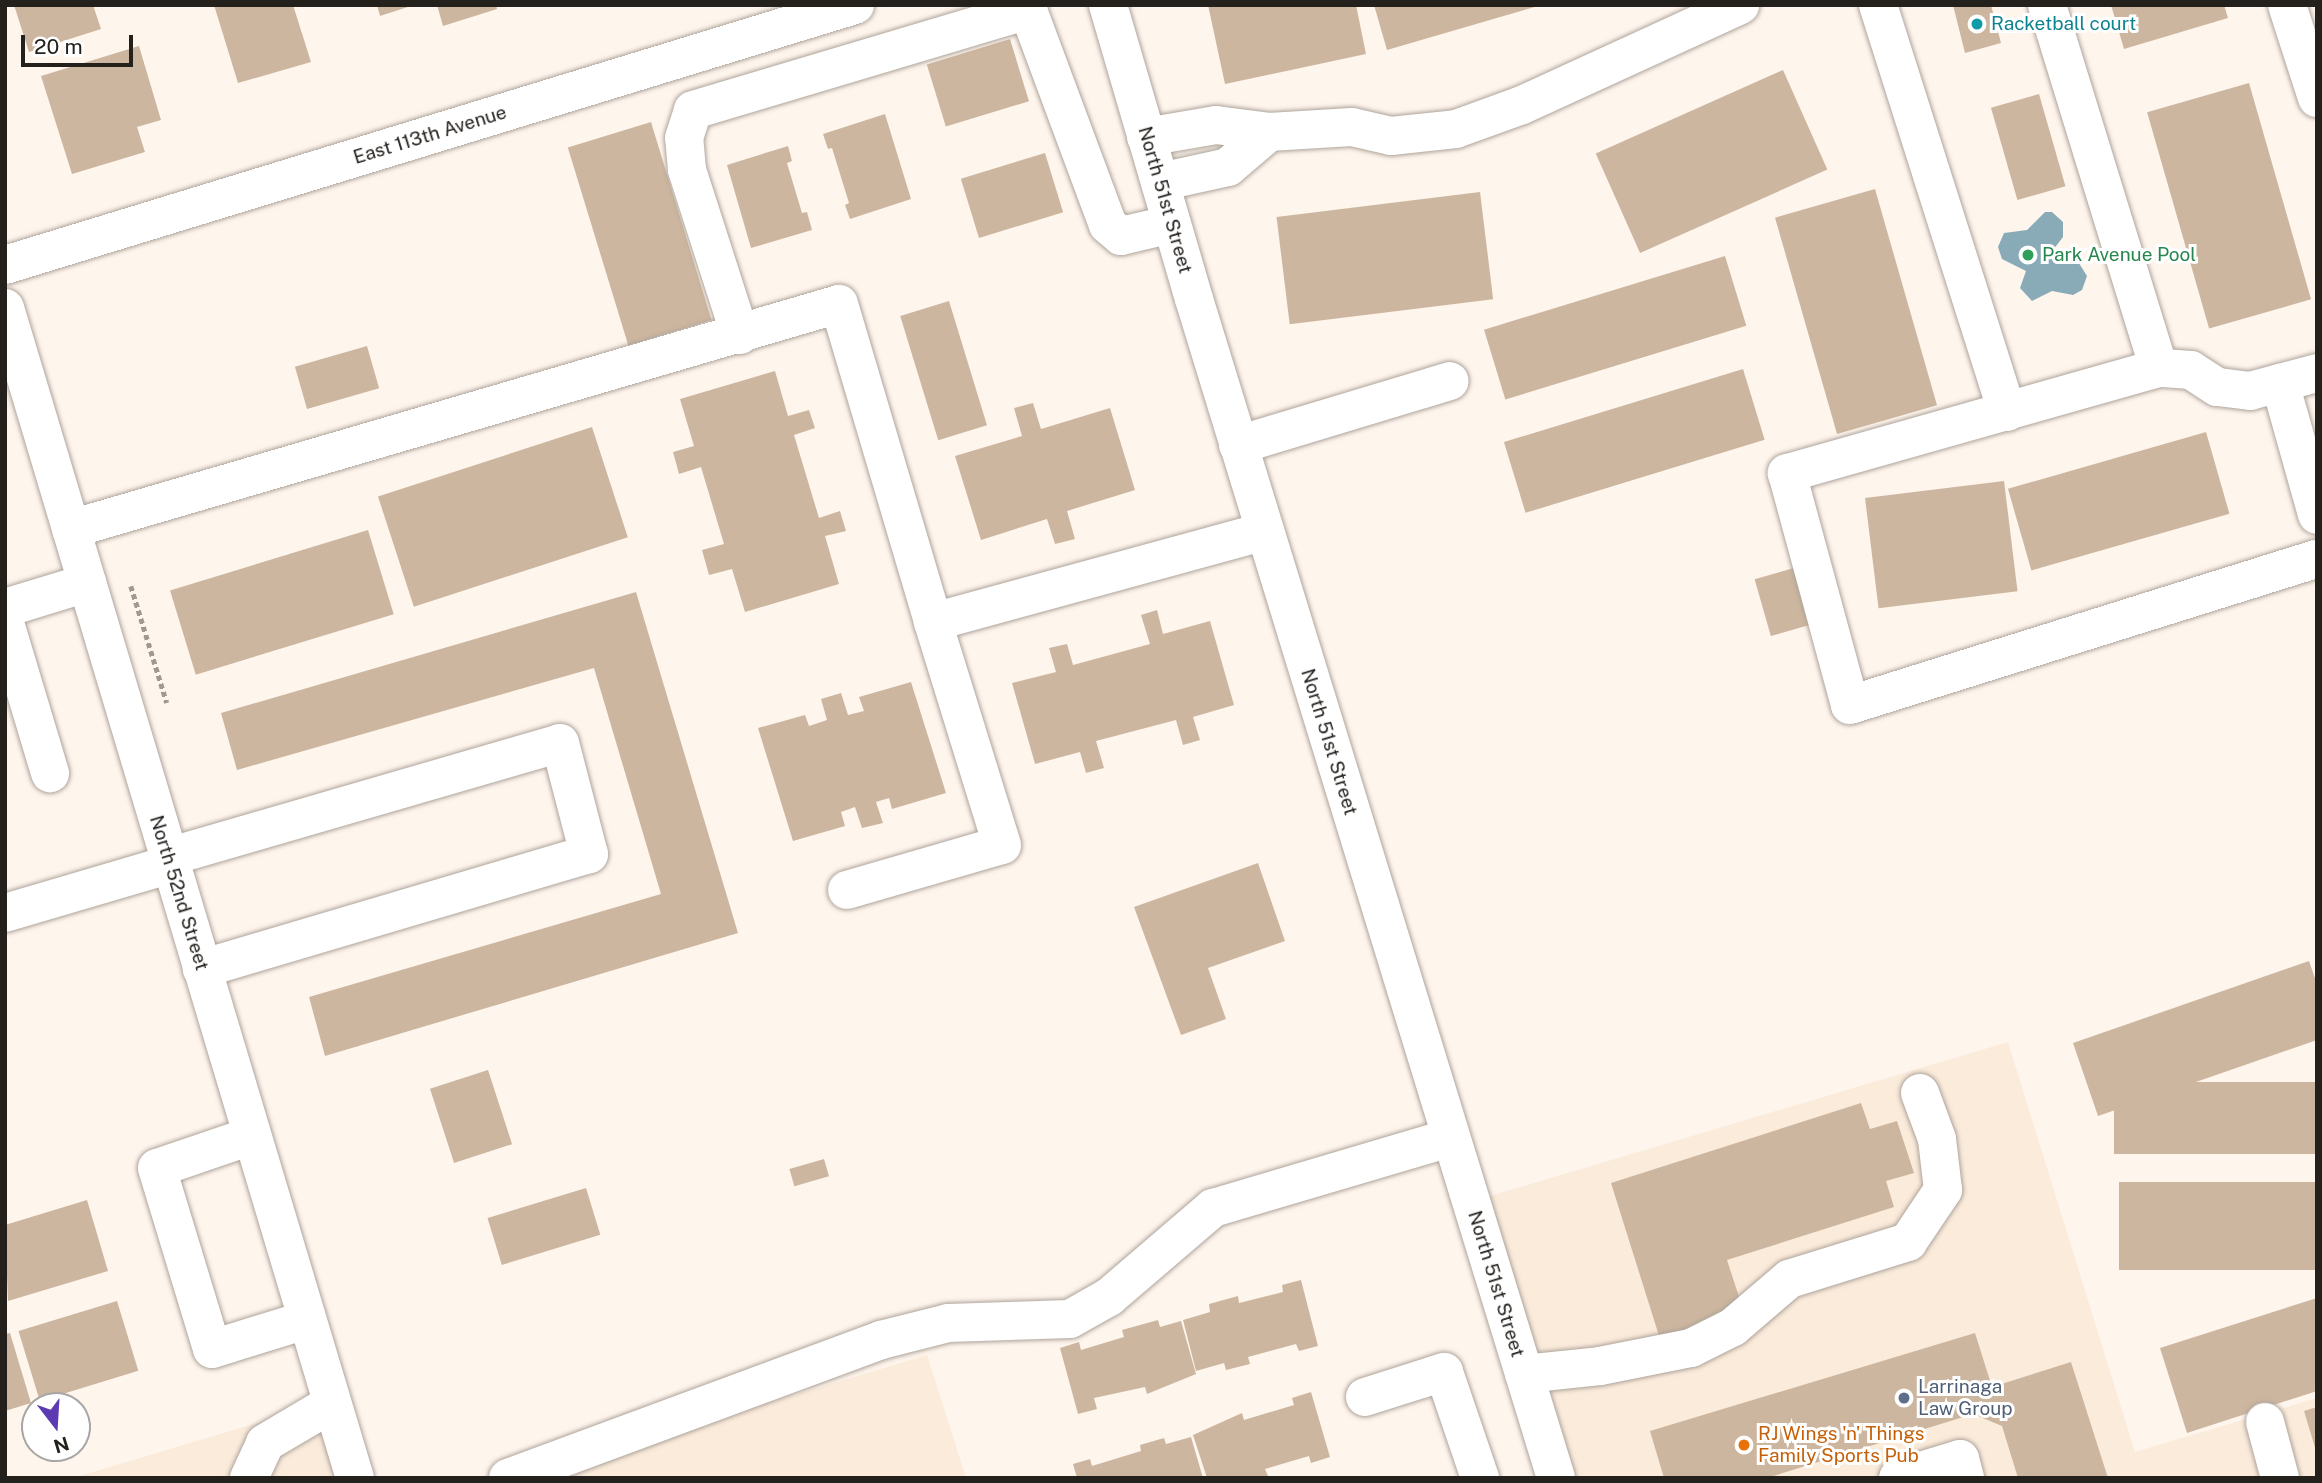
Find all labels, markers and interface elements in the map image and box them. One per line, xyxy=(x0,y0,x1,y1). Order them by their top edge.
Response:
place label: Racketball court xyxy=(1991,13,2137,35)
marker: Racketball court xyxy=(1969,16,1985,32)
scale bar xyxy=(24,21,136,65)
text: 20 m xyxy=(34,34,83,59)
street label: East 113th Avenue xyxy=(351,101,509,169)
street label: North 51st Street xyxy=(1133,124,1197,276)
place label: Park Avenue Pool xyxy=(2042,244,2196,266)
marker: Park Avenue Pool xyxy=(2020,247,2036,263)
street label: North 51st Street xyxy=(1296,666,1362,818)
street label: North 52nd Street xyxy=(145,813,213,973)
street label: North 51st Street xyxy=(1463,1208,1529,1360)
place label: Larrinaga Law Group xyxy=(1918,1376,2013,1420)
marker: Larrinaga Law Group xyxy=(1896,1390,1912,1406)
north arrow xyxy=(21,1392,91,1462)
place label: RJ Wings 'n' Things Family Sports Pub xyxy=(1758,1423,1925,1467)
text: N xyxy=(51,1432,72,1458)
marker: RJ Wings 'n' Things Family Sports Pub xyxy=(1736,1437,1752,1453)

